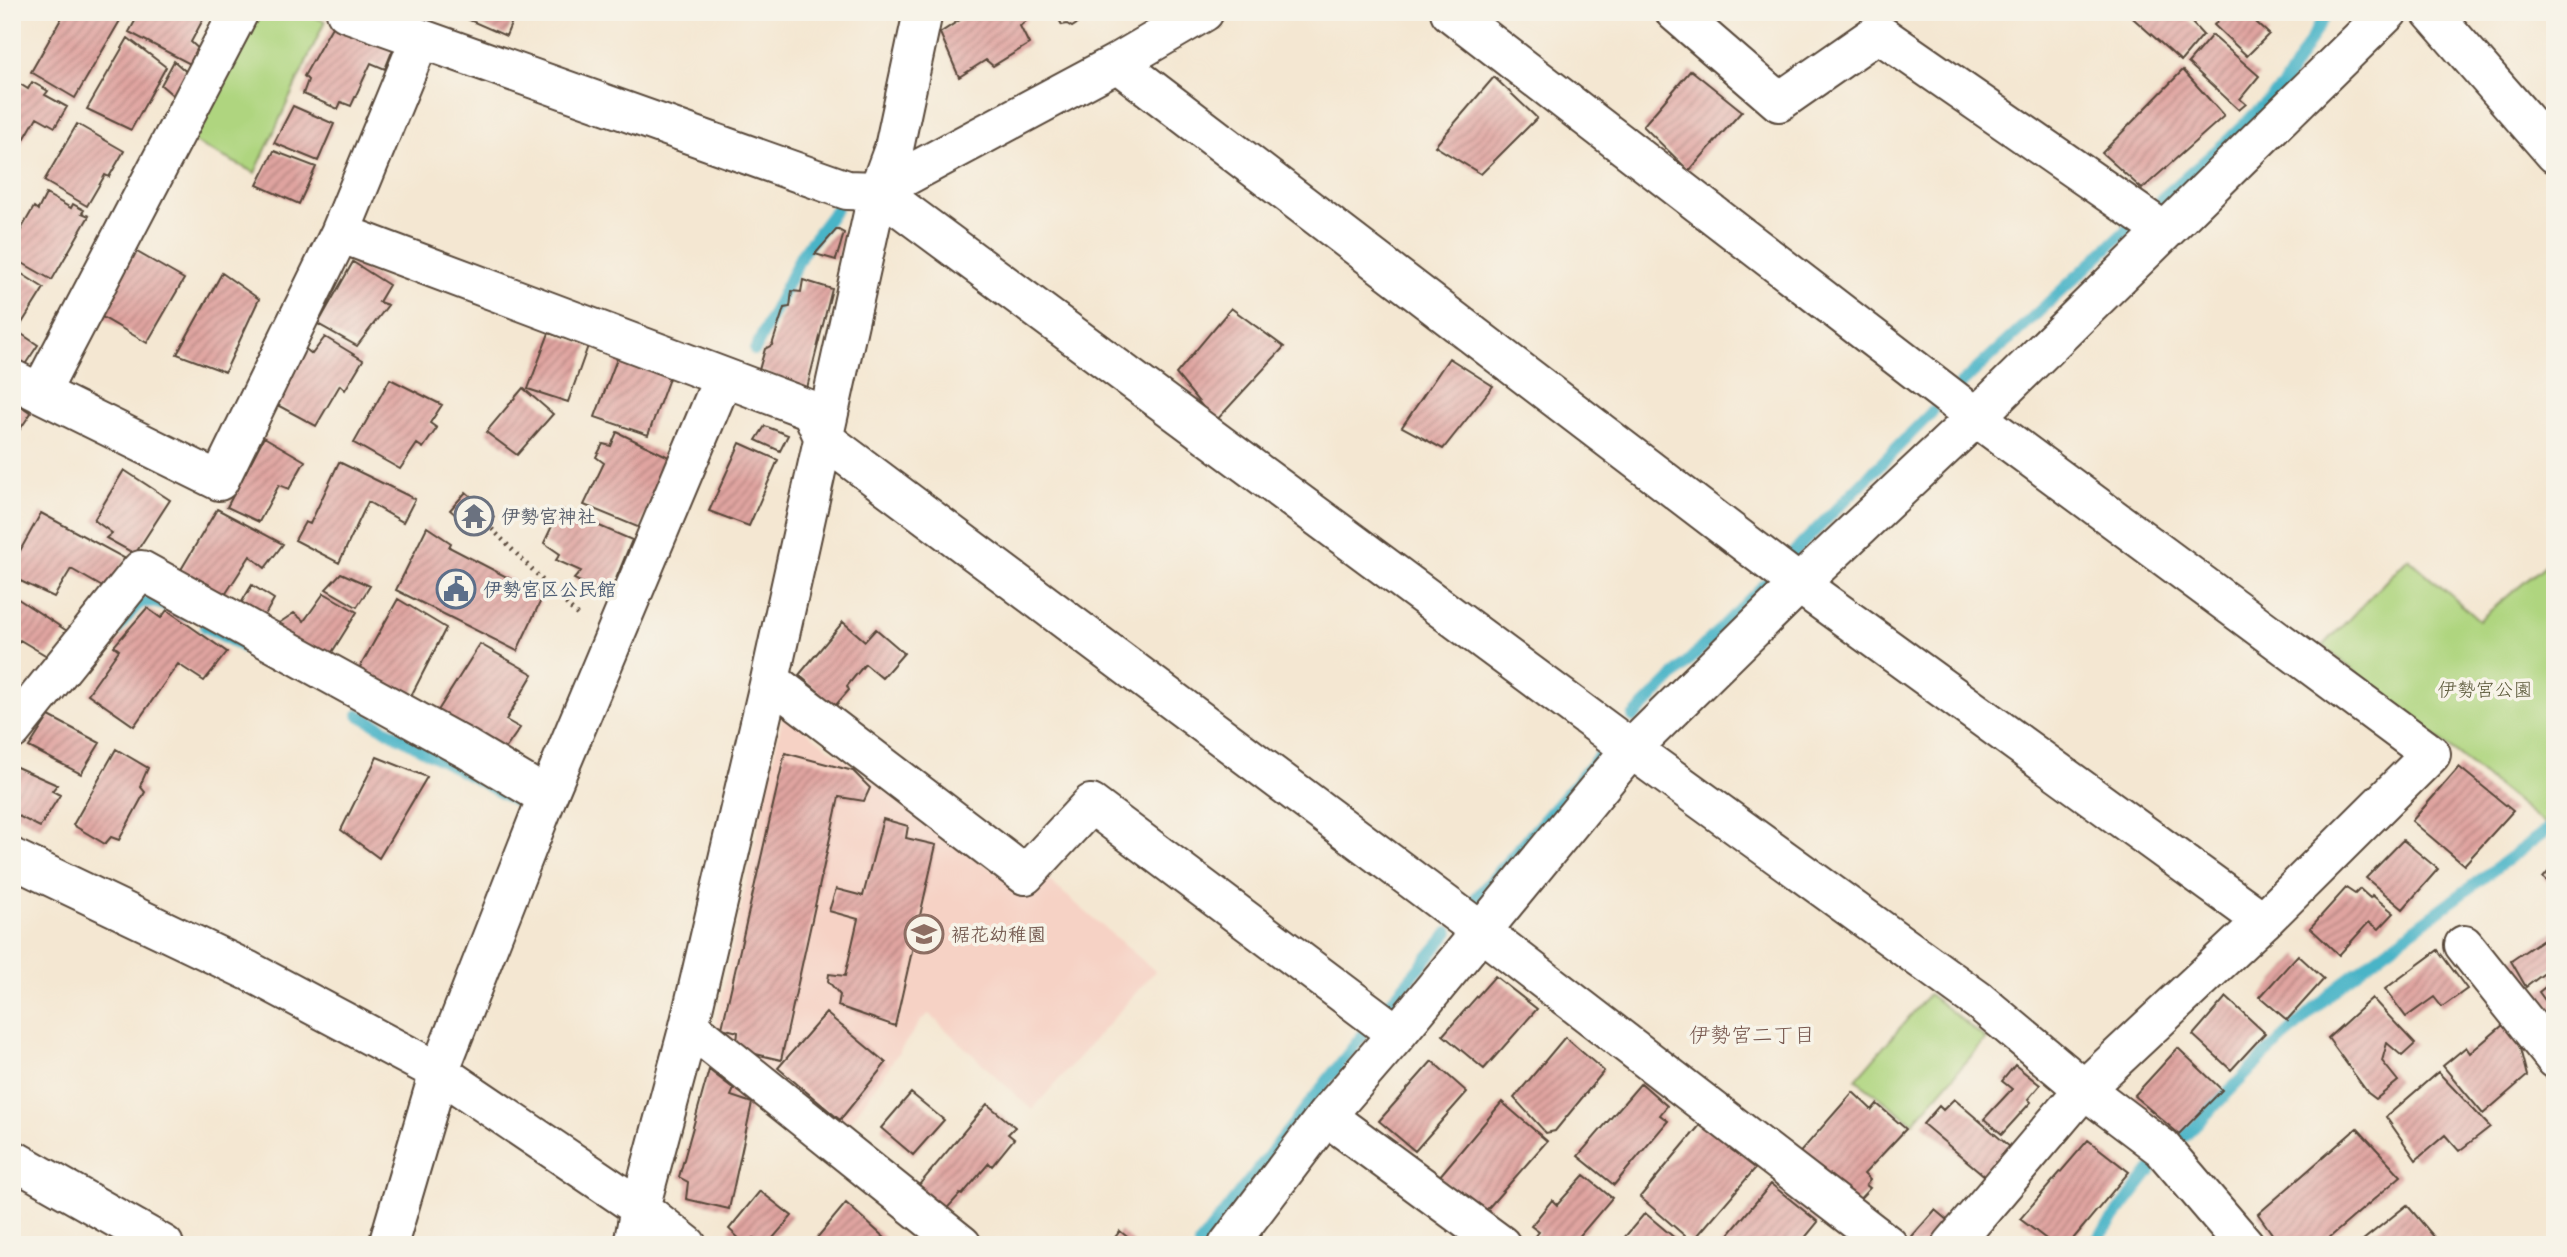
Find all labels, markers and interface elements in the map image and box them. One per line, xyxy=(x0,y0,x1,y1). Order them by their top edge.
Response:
temple icon: 伊勢宮神社 xyxy=(453,495,495,537)
place label: 伊勢宮神社 xyxy=(501,504,596,529)
public building icon: 伊勢宮区公民館 xyxy=(435,568,477,610)
place label: 伊勢宮区公民館 xyxy=(483,577,616,602)
park label: 伊勢宮公園 xyxy=(2437,677,2533,702)
school or university icon: 裾花幼稚園 xyxy=(903,913,945,955)
place label: 裾花幼稚園 xyxy=(951,922,1046,947)
district label: 伊勢宮二丁目 xyxy=(1689,1021,1815,1049)

